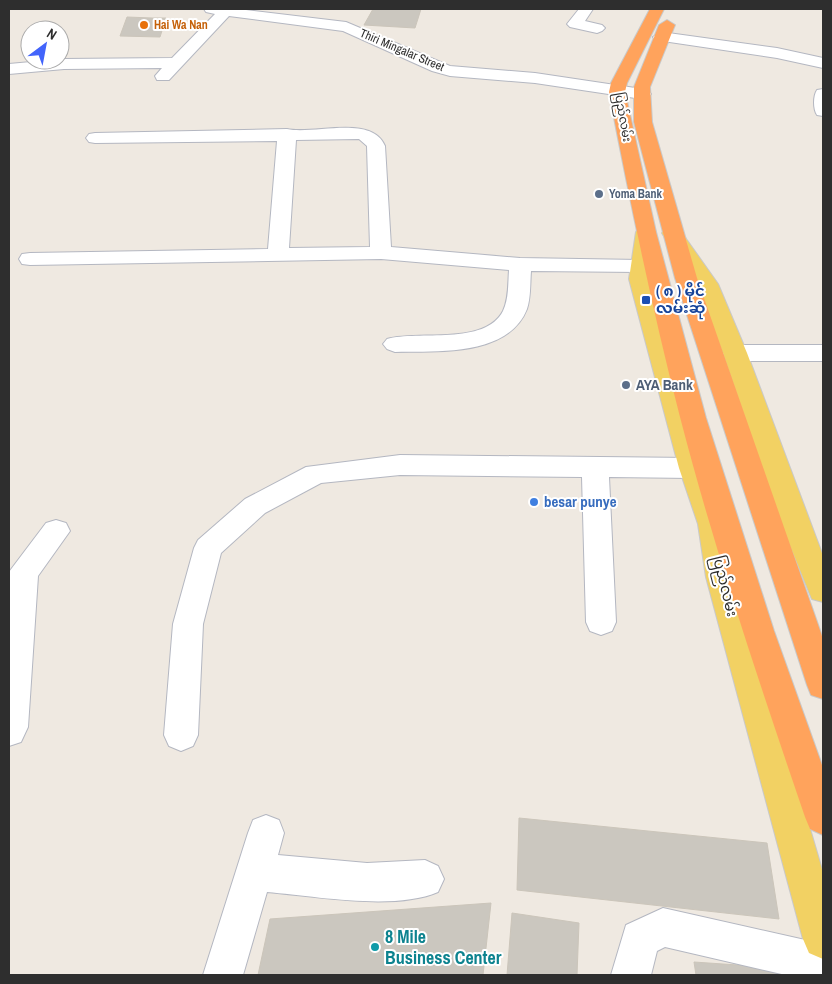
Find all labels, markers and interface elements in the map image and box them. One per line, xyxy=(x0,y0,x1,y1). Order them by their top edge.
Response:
place label: Hai Wa Nan xyxy=(154,17,208,33)
marker: Hai Wa Nan xyxy=(138,19,150,31)
north arrow xyxy=(20,20,70,70)
text: N xyxy=(44,24,60,44)
street label: Thiri Mingalar Street xyxy=(357,25,447,75)
street label: ပြည်လမ်း xyxy=(609,91,636,143)
place label: Yoma Bank xyxy=(609,186,662,202)
marker: Yoma Bank xyxy=(593,188,605,200)
place label: ( ၈ ) မိုင် လမ်းဆုံ xyxy=(656,280,706,320)
marker: ( ၈ ) မိုင် လမ်းဆုံ xyxy=(640,294,652,306)
place label: AYA Bank xyxy=(636,374,693,395)
marker: AYA Bank xyxy=(620,379,632,391)
place label: besar punye xyxy=(544,491,617,512)
marker: besar punye xyxy=(528,496,540,508)
street label: ပြည်လမ်း xyxy=(706,553,743,619)
place label: 8 Mile Business Center xyxy=(385,924,502,970)
marker: 8 Mile Business Center xyxy=(369,941,381,953)

